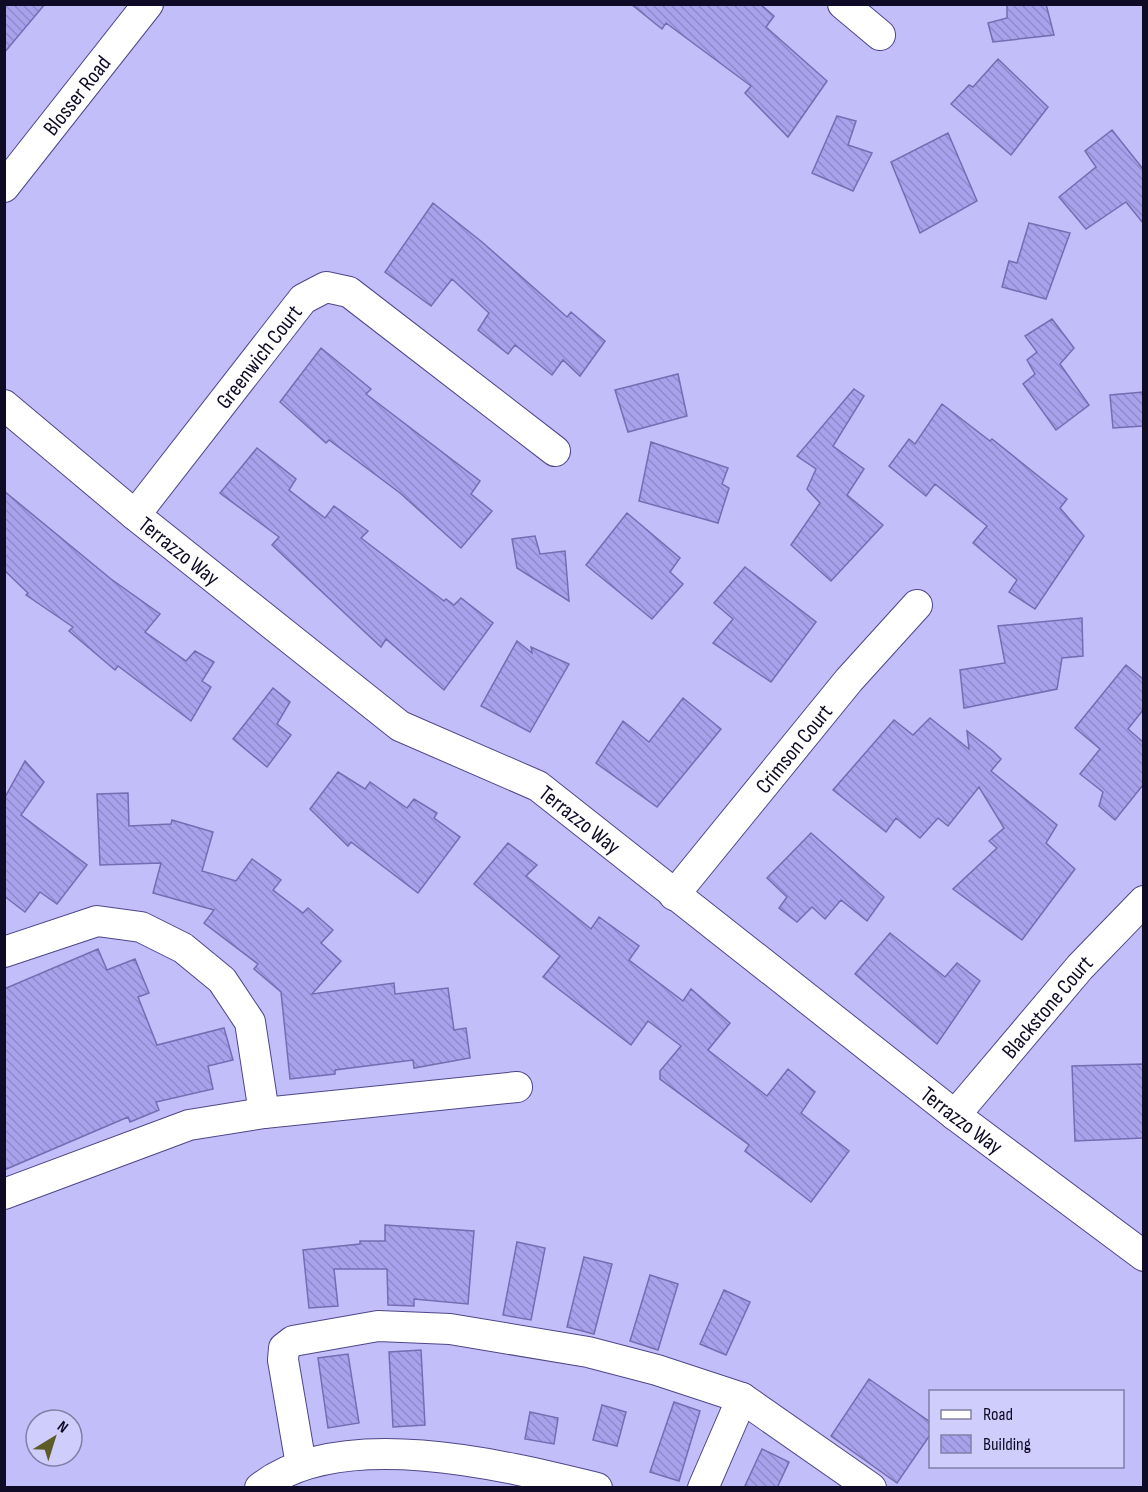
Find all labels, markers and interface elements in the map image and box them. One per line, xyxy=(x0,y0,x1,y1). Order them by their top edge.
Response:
street label: Blosser Road xyxy=(38,51,117,141)
street label: Greenwich Court xyxy=(211,300,309,415)
street label: Terrazzo Way xyxy=(133,511,225,592)
street label: Crimson Court xyxy=(750,699,839,799)
street label: Terrazzo Way xyxy=(533,780,626,861)
street label: Blackstone Court xyxy=(997,950,1099,1065)
street label: Terrazzo Way xyxy=(915,1081,1008,1161)
legend xyxy=(929,1390,1124,1468)
text: Road xyxy=(983,1404,1013,1425)
north arrow xyxy=(24,1408,84,1468)
text: N xyxy=(53,1417,72,1437)
text: Building xyxy=(983,1434,1031,1455)

